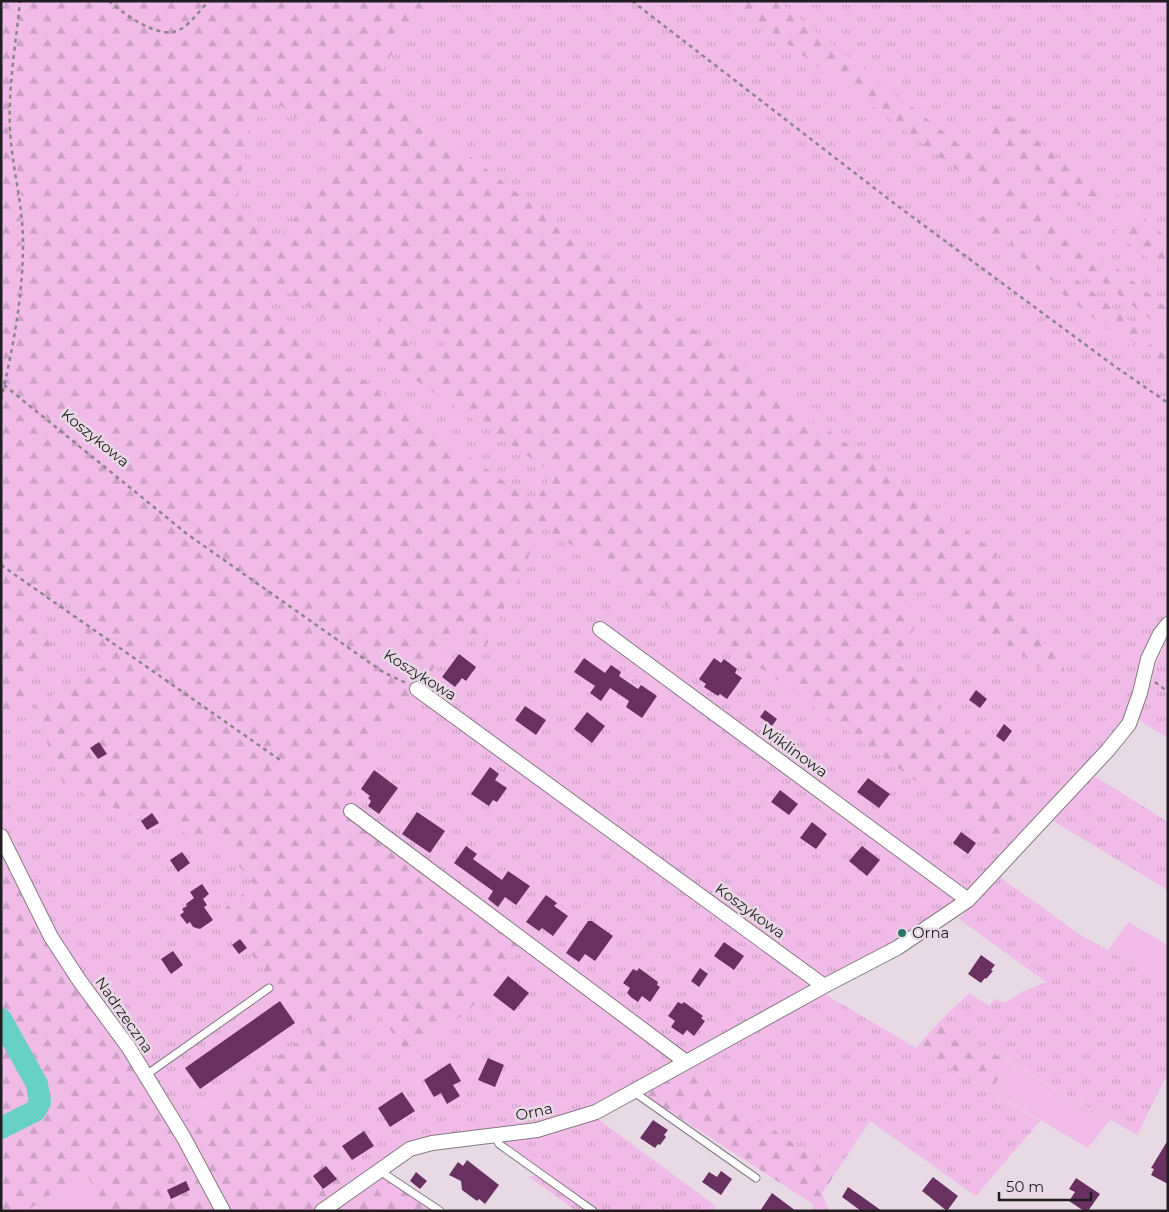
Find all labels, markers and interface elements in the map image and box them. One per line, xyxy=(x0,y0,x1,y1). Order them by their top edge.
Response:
street label: Koszykowa xyxy=(57,404,133,471)
street label: Koszykowa xyxy=(380,645,460,704)
street label: Wiklinowa xyxy=(757,720,832,781)
street label: Koszykowa xyxy=(711,879,789,942)
place label: Orna xyxy=(912,923,949,942)
marker: Orna xyxy=(896,927,908,939)
street label: Nadrzeczna xyxy=(91,973,158,1057)
street label: Orna xyxy=(514,1098,554,1125)
scale bar xyxy=(999,1170,1092,1202)
text: 50 m xyxy=(1006,1177,1044,1196)

